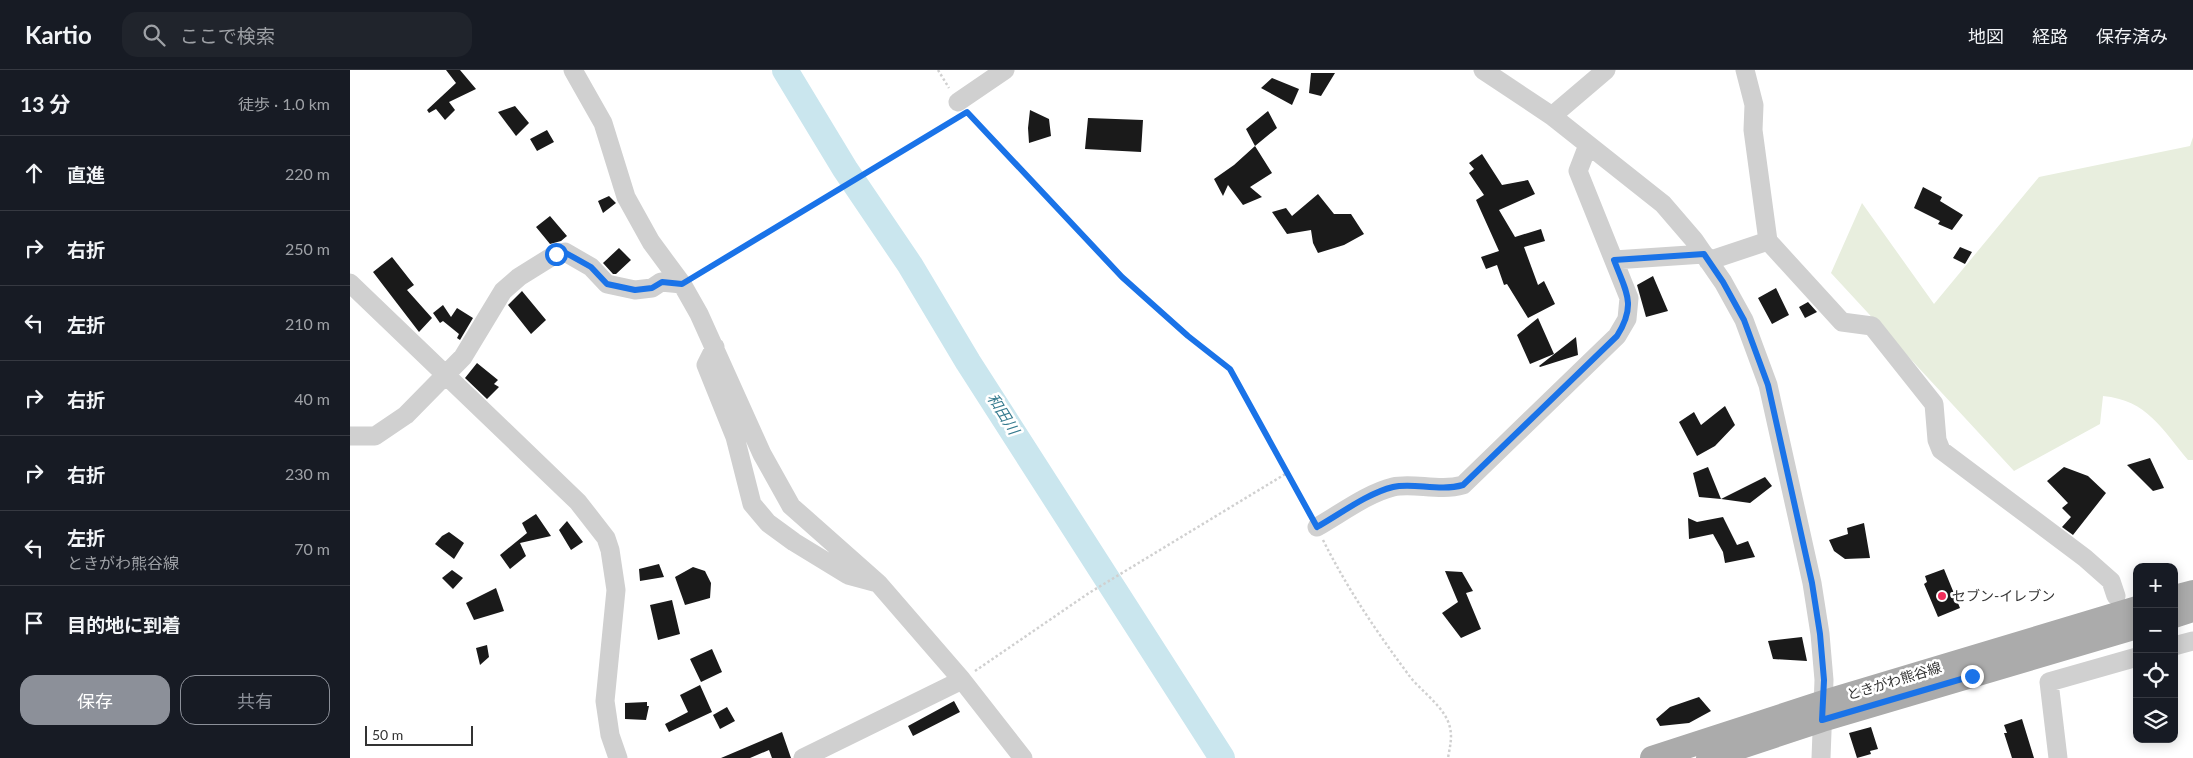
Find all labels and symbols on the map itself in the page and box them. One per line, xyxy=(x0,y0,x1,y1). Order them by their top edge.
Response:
route start xyxy=(545,243,568,266)
water label: 和田川 xyxy=(984,390,1024,439)
place label: セブン-イレブン xyxy=(1952,587,2055,604)
marker: セブン-イレブン xyxy=(1936,590,1948,602)
street label: ときがわ熊谷線 xyxy=(1845,658,1943,703)
route end xyxy=(1961,665,1984,688)
scale bar xyxy=(365,723,472,746)

